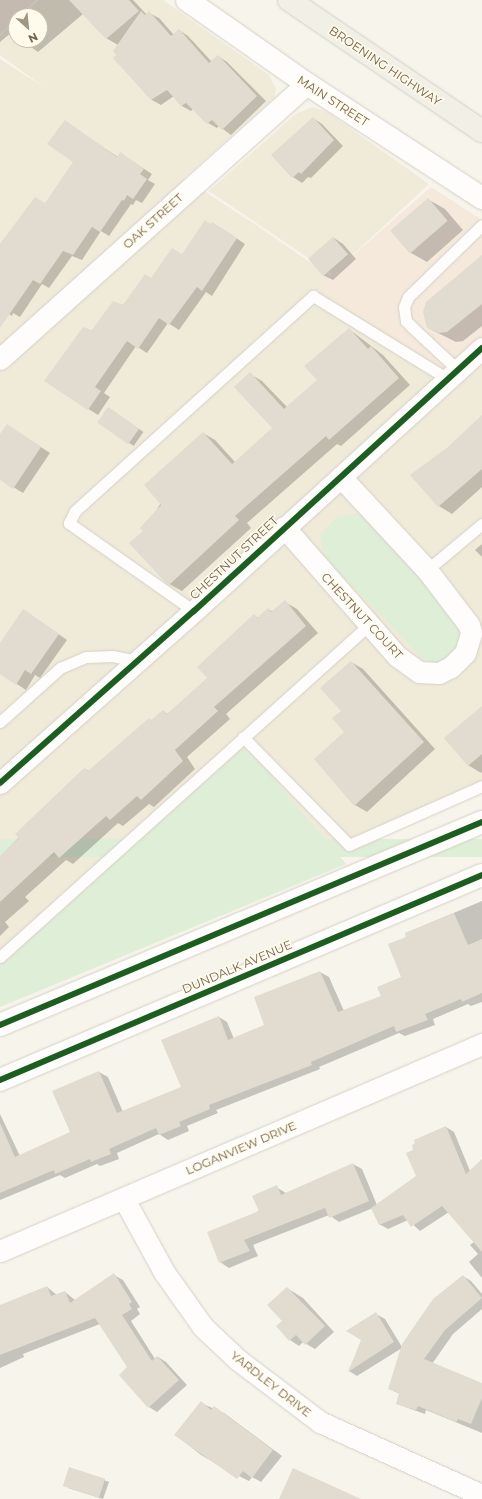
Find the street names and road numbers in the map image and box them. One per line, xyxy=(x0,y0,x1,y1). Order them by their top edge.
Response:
street label: BROENING HIGHWAY xyxy=(326,23,444,109)
street label: MAIN STREET xyxy=(295,73,371,129)
street label: OAK STREET xyxy=(120,190,186,252)
street label: CHESTNUT STREET xyxy=(187,513,281,603)
street label: CHESTNUT COURT xyxy=(318,570,406,662)
street label: DUNDALK AVENUE xyxy=(180,937,294,997)
street label: LOGANVIEW DRIVE xyxy=(183,1118,299,1178)
street label: YARDLEY DRIVE xyxy=(228,1348,314,1420)

